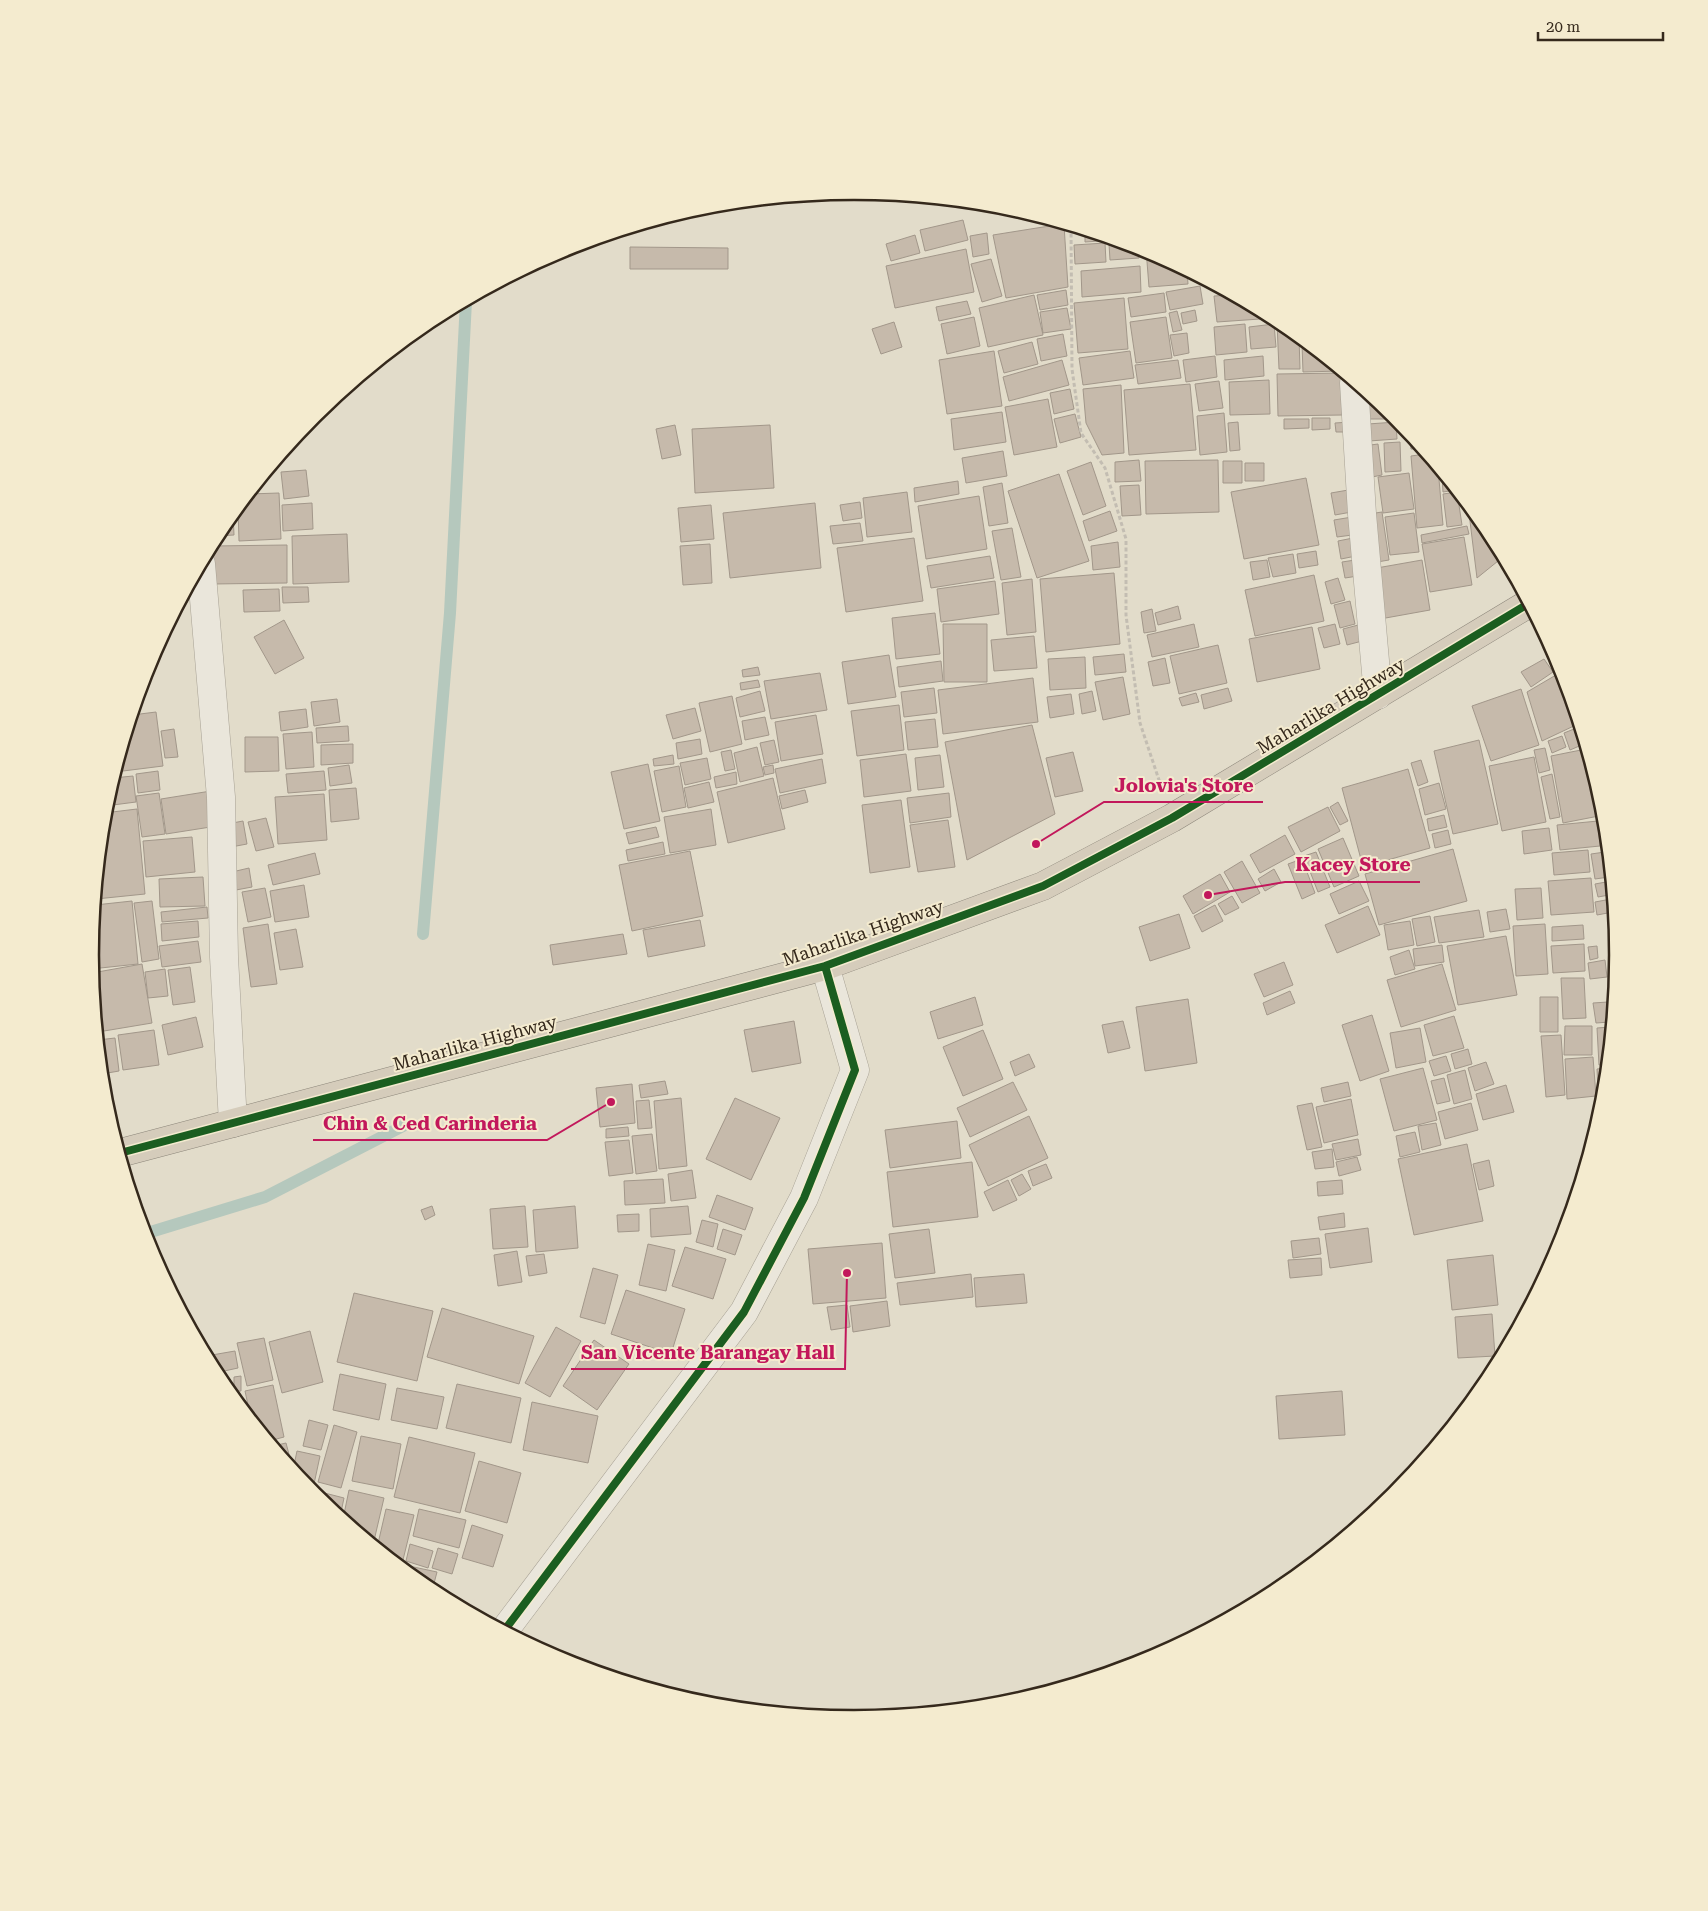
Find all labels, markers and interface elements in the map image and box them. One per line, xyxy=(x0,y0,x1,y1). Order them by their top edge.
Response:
scale bar xyxy=(1538,10,1663,42)
text: 20 m xyxy=(1546,18,1581,36)
street label: Maharlika Highway xyxy=(1253,653,1409,758)
callout: Jolovia's Store xyxy=(1104,768,1263,802)
text: Jolovia's Store xyxy=(1114,774,1254,797)
callout: Kacey Store xyxy=(1285,848,1420,882)
text: Kacey Store xyxy=(1295,853,1411,876)
street label: Maharlika Highway xyxy=(780,895,946,970)
street label: Maharlika Highway xyxy=(391,1010,559,1075)
callout: Chin & Ced Carinderia xyxy=(313,1106,547,1140)
text: Chin & Ced Carinderia xyxy=(323,1112,537,1135)
callout: San Vicente Barangay Hall xyxy=(571,1335,845,1369)
text: San Vicente Barangay Hall xyxy=(581,1341,835,1364)

